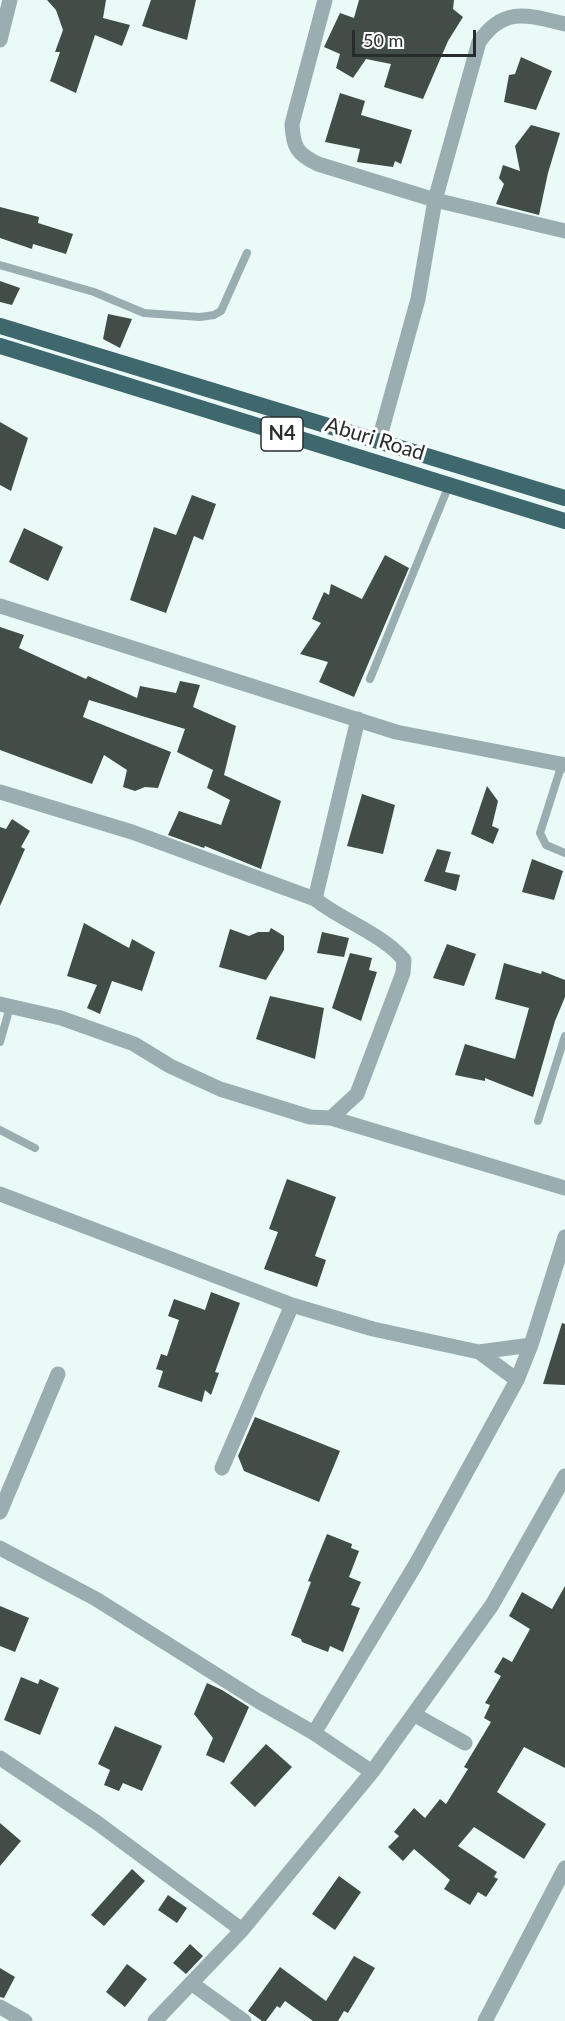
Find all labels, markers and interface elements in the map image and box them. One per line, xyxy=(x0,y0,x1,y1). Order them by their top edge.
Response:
scale bar xyxy=(355,18,480,56)
text: 50 m xyxy=(363,29,403,51)
street label: Aburi Road xyxy=(322,412,428,466)
road number: N4 xyxy=(261,417,303,451)

